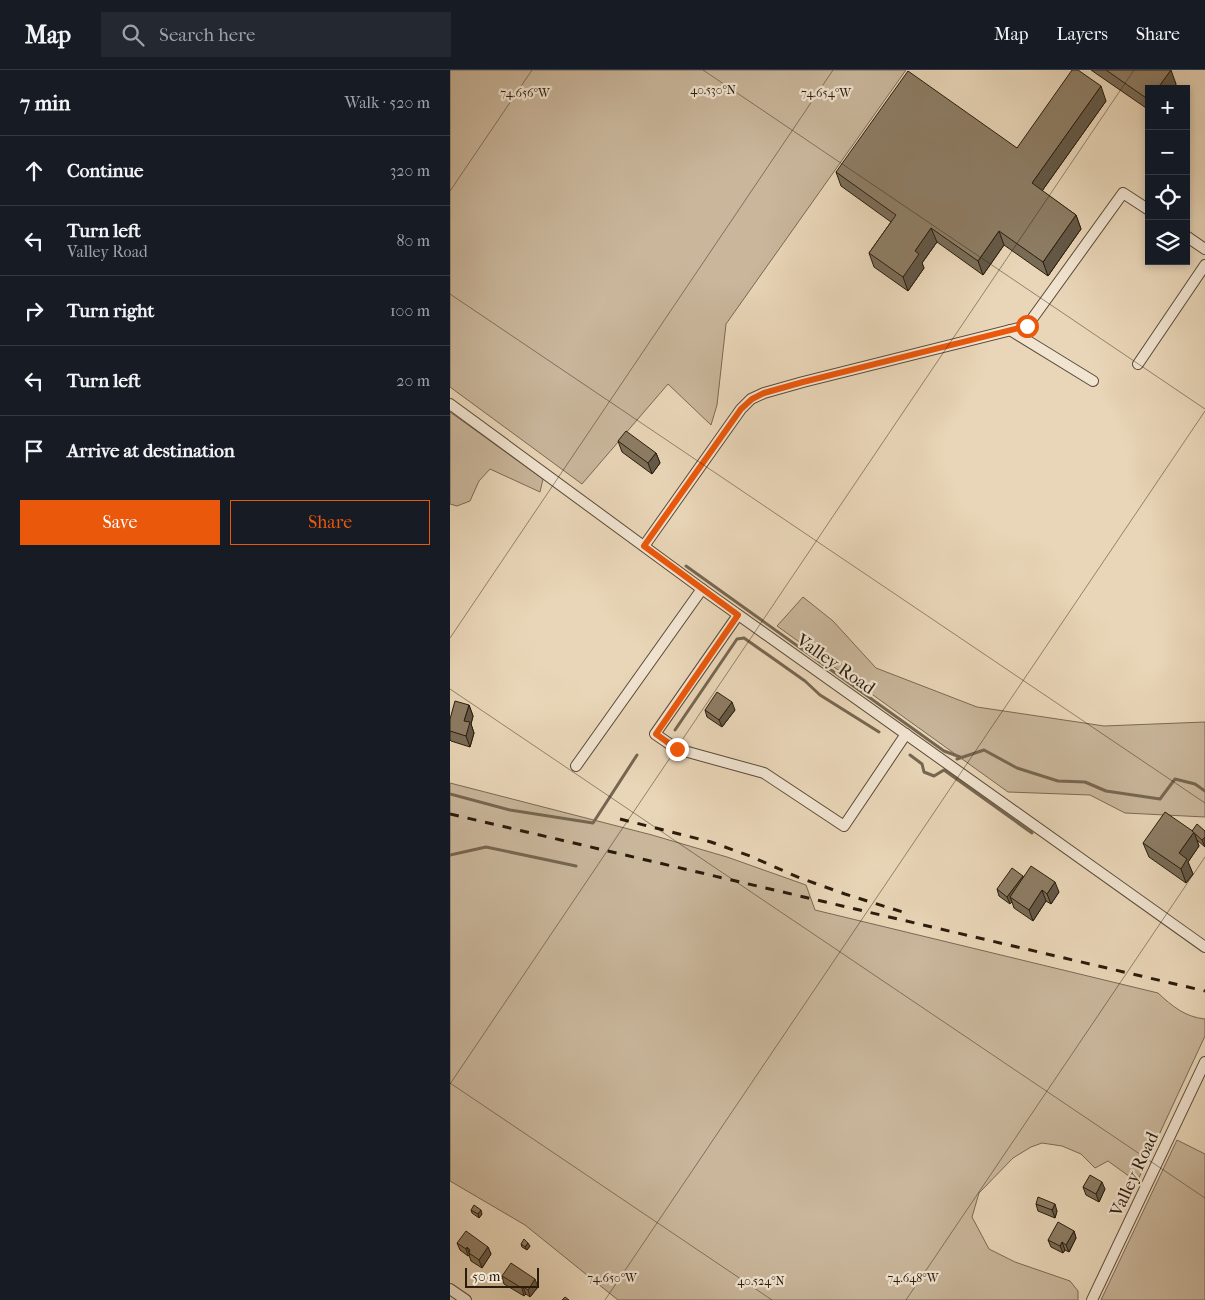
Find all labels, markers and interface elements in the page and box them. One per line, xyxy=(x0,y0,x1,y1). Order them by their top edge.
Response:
search box xyxy=(101,12,451,57)
text: Map xyxy=(25,21,71,49)
icon: search xyxy=(119,21,147,49)
text: Search here xyxy=(159,24,255,46)
text: Map xyxy=(994,24,1028,45)
text: Layers xyxy=(1056,24,1108,45)
text: Share xyxy=(1136,24,1180,45)
text: 40.530°N xyxy=(690,83,736,97)
map controls xyxy=(1145,85,1190,265)
button: + xyxy=(1145,85,1190,130)
text: 74.656°W xyxy=(500,86,551,100)
text: 74.654°W xyxy=(801,86,852,100)
text: 7 min xyxy=(20,91,71,115)
text: Walk · 520 m xyxy=(345,93,430,112)
button: − xyxy=(1145,130,1190,175)
icon: ahead xyxy=(20,157,48,185)
text: Continue xyxy=(67,160,143,182)
text: 320 m xyxy=(390,161,430,180)
button: locate xyxy=(1145,175,1190,220)
text: Turn left xyxy=(67,220,141,242)
button: layers xyxy=(1145,220,1190,265)
icon: left xyxy=(20,227,48,255)
text: 80 m xyxy=(396,231,430,250)
text: Valley Road xyxy=(67,242,148,261)
icon: right xyxy=(20,297,48,325)
text: Turn right xyxy=(67,300,154,322)
text: 100 m xyxy=(390,301,430,320)
route start xyxy=(1016,315,1039,338)
icon: left xyxy=(20,367,48,395)
text: Turn left xyxy=(67,370,141,392)
text: 20 m xyxy=(396,371,430,390)
icon: arrive xyxy=(20,437,48,465)
text: Arrive at destination xyxy=(67,440,235,462)
button: Save xyxy=(20,500,220,545)
button: Share xyxy=(230,500,430,545)
street label: Valley Road xyxy=(792,629,879,699)
route end xyxy=(666,738,689,761)
street label: Valley Road xyxy=(1105,1128,1163,1221)
scale bar xyxy=(465,1265,539,1288)
text: 50 m xyxy=(472,1268,500,1285)
text: 74.650°W xyxy=(587,1271,638,1285)
text: 74.648°W xyxy=(888,1271,940,1285)
text: 40.524°N xyxy=(737,1274,785,1288)

